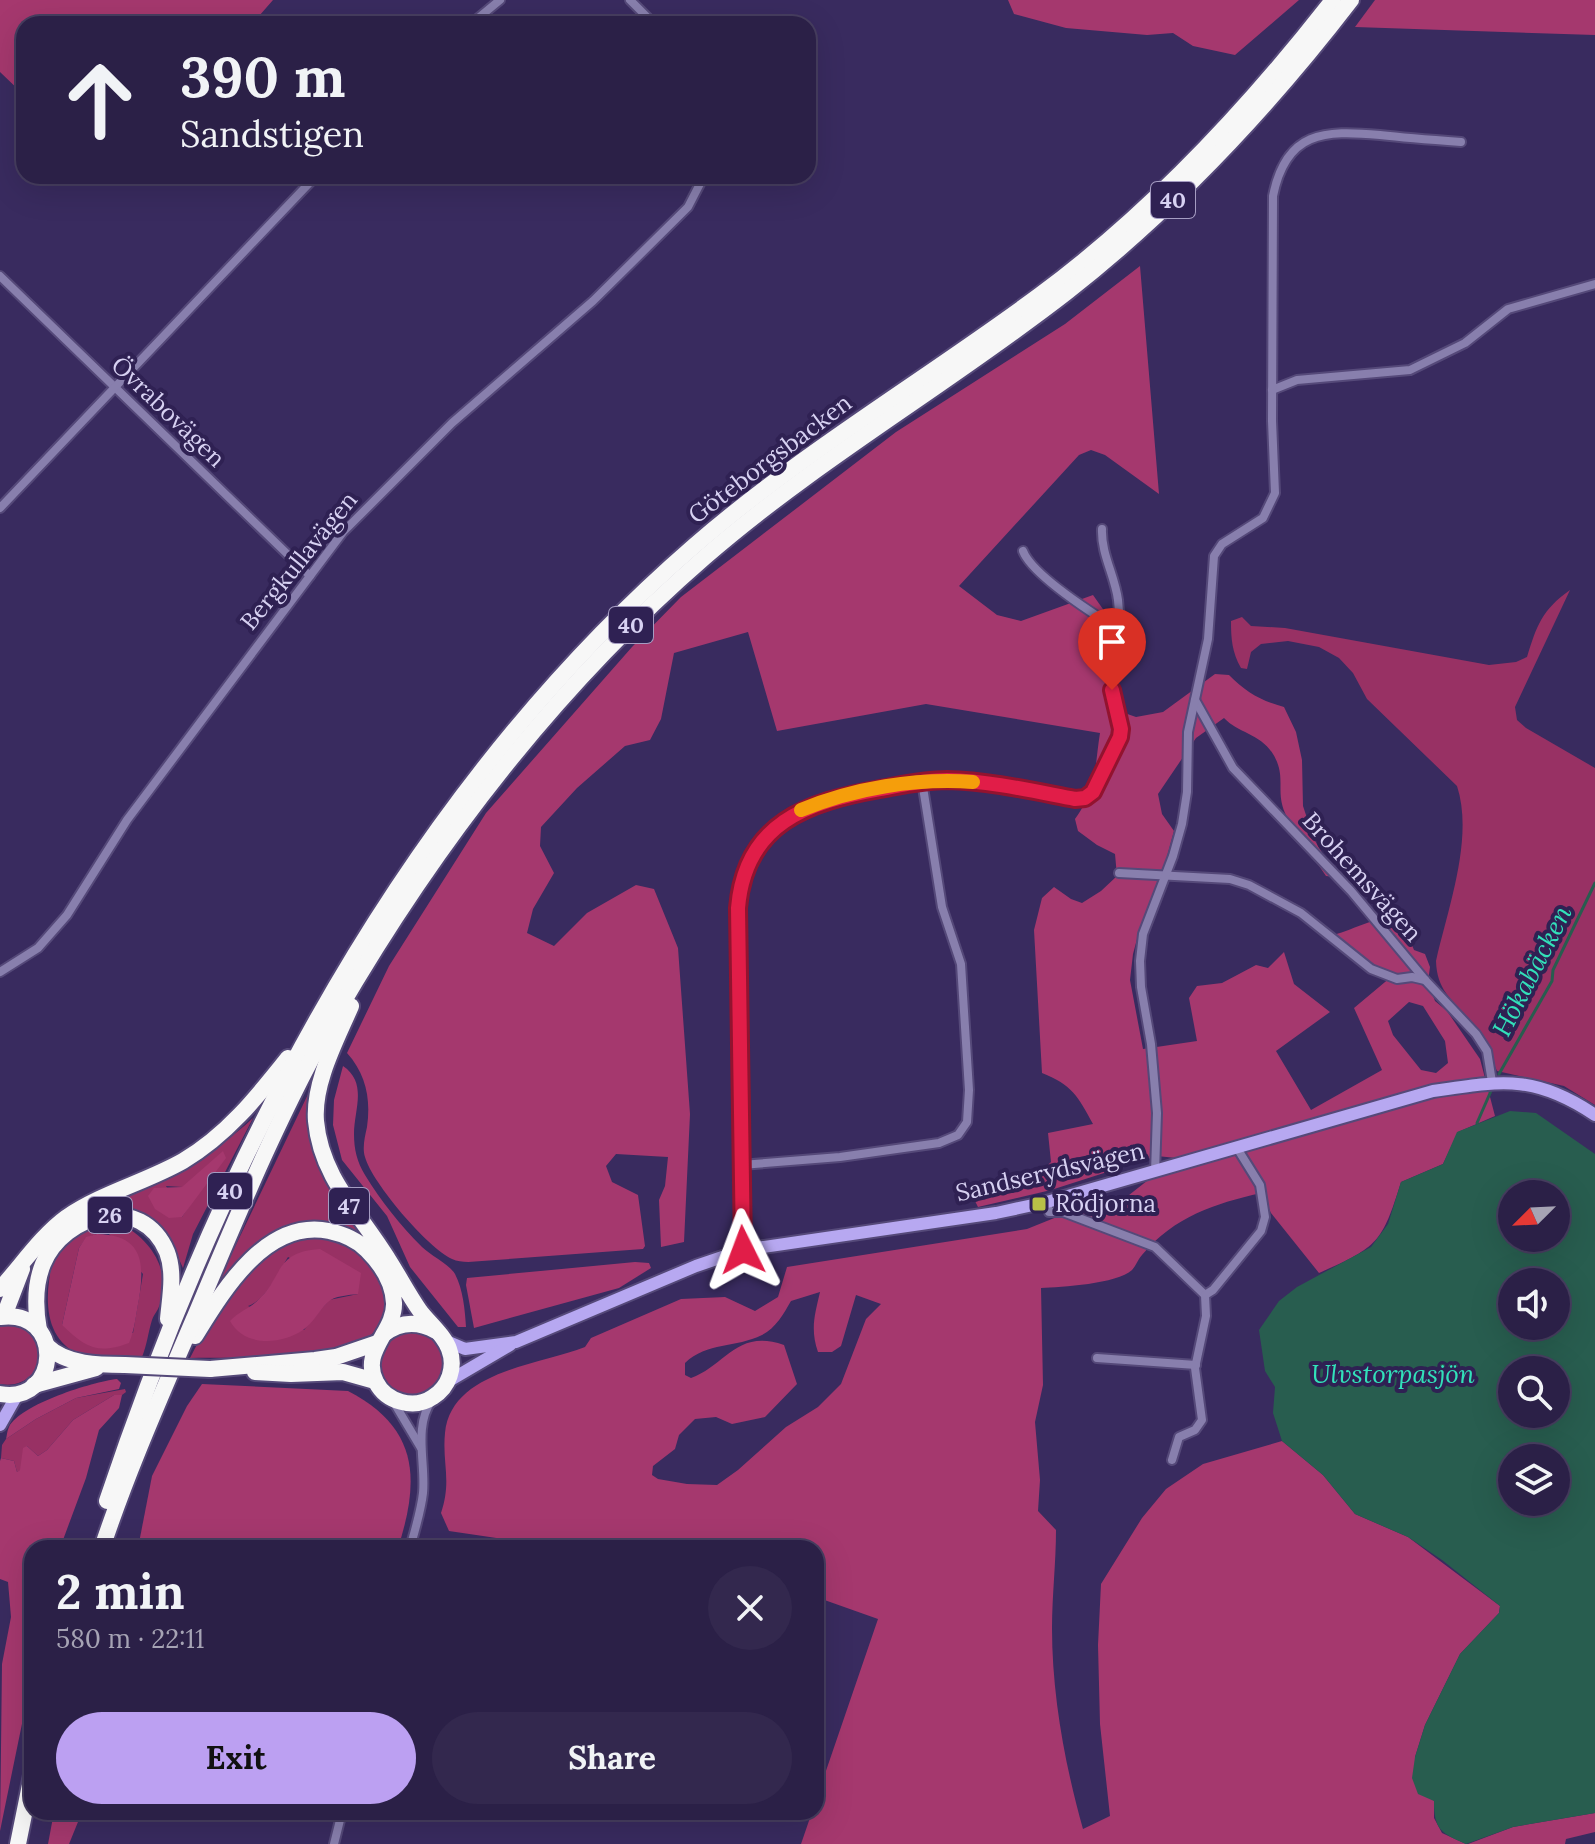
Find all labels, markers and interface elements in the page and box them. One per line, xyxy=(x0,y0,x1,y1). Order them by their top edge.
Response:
text: 390 m xyxy=(180,41,345,112)
icon: ahead xyxy=(48,48,152,152)
text: Sandstigen xyxy=(180,111,364,157)
road number: 40 xyxy=(1151,182,1195,218)
street label: Övrabovägen xyxy=(105,350,232,474)
street label: Göteborgsbacken xyxy=(682,387,858,530)
street label: Bergkullavägen xyxy=(233,485,364,636)
road number: 40 xyxy=(609,607,653,643)
pin xyxy=(1078,608,1146,690)
icon: arrive xyxy=(1090,620,1134,664)
street label: Brohemsvägen xyxy=(1296,805,1429,948)
water label: Hökabäcken xyxy=(1484,900,1579,1042)
street label: Sandserydsvägen xyxy=(953,1135,1147,1208)
road number: 40 xyxy=(208,1173,252,1209)
north arrow xyxy=(1498,1180,1570,1252)
map controls xyxy=(1498,1180,1570,1516)
road number: 47 xyxy=(329,1188,369,1224)
place label: Rödjorna xyxy=(1055,1188,1156,1219)
marker: Rödjorna xyxy=(1030,1195,1048,1213)
road number: 26 xyxy=(88,1197,132,1233)
position arrow xyxy=(701,1208,785,1292)
button: sound xyxy=(1498,1268,1570,1340)
button: search xyxy=(1498,1356,1570,1428)
water label: Ulvstorpasjön xyxy=(1311,1357,1475,1390)
button: layers xyxy=(1498,1444,1570,1516)
text: 2 min xyxy=(56,1561,185,1622)
button: close xyxy=(708,1566,792,1650)
text: 580 m · 22:11 xyxy=(56,1622,205,1655)
button: Exit xyxy=(56,1712,416,1804)
button: Share xyxy=(432,1712,792,1804)

